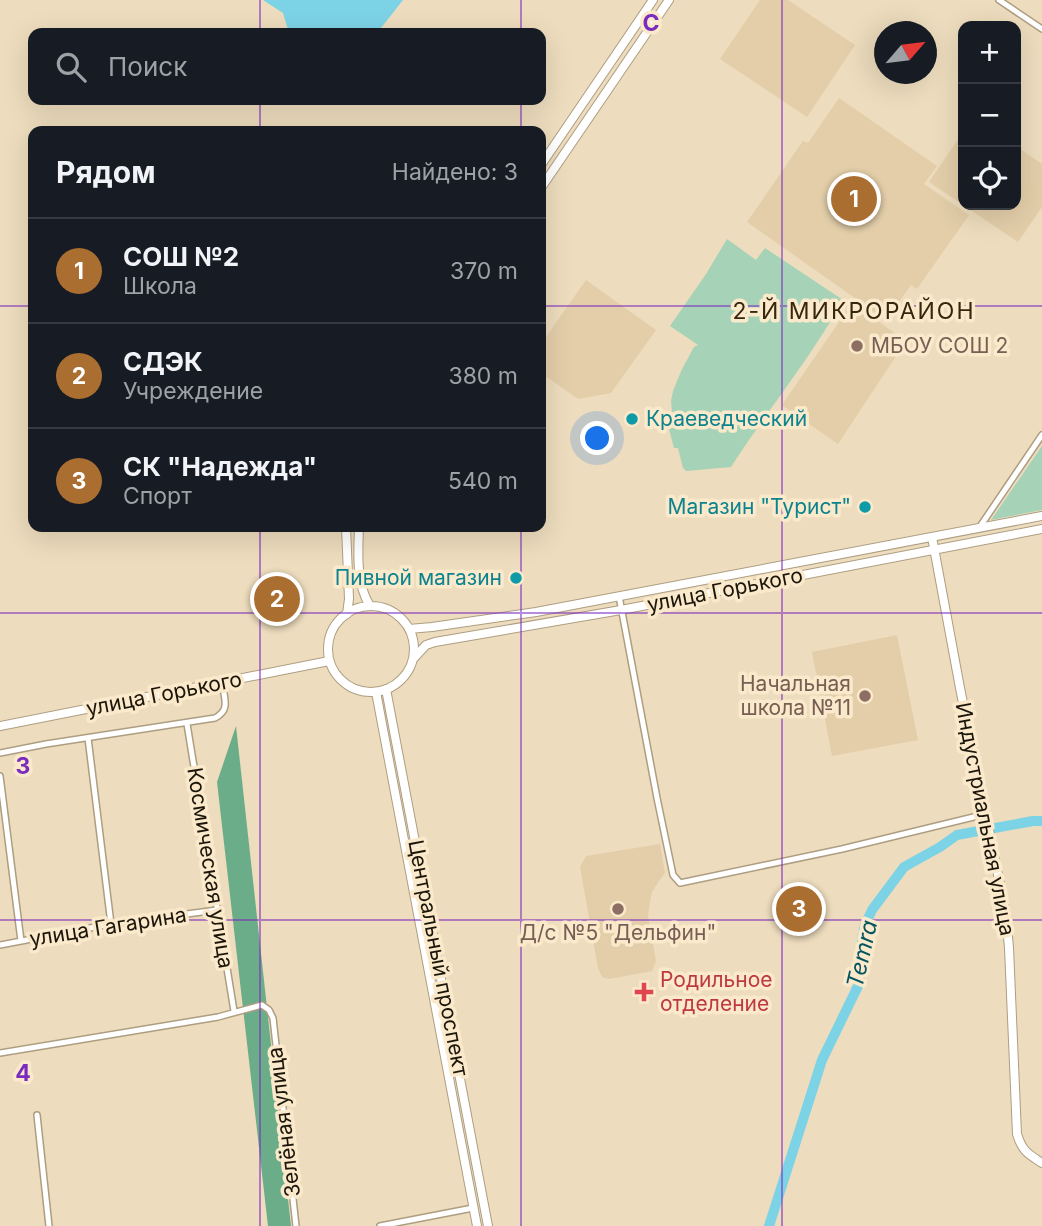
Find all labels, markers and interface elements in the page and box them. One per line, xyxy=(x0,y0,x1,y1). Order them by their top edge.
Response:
text: C xyxy=(642,9,660,37)
north arrow xyxy=(874,21,937,84)
map controls xyxy=(958,21,1021,210)
button: + xyxy=(958,21,1021,84)
search box xyxy=(28,28,546,105)
icon: search xyxy=(52,48,90,86)
text: Поиск xyxy=(108,51,187,82)
button: − xyxy=(958,84,1021,147)
button: locate xyxy=(958,147,1021,210)
text: Рядом xyxy=(56,154,156,190)
text: Найдено: 3 xyxy=(392,158,518,186)
pin: 1 xyxy=(831,173,877,225)
text: СОШ №2 xyxy=(123,241,239,272)
text: 1 xyxy=(74,257,84,285)
text: 370 m xyxy=(450,257,518,285)
text: Школа xyxy=(123,272,197,300)
district label: 2-Й МИКРОРАЙОН xyxy=(732,297,976,325)
place label: МБОУ СОШ 2 xyxy=(871,333,1008,358)
marker: МБОУ СОШ 2 xyxy=(849,338,865,354)
text: СДЭК xyxy=(123,346,203,377)
text: 2 xyxy=(72,362,86,390)
text: 380 m xyxy=(448,362,518,390)
text: Учреждение xyxy=(123,377,263,405)
place label: Краеведческий xyxy=(646,406,807,431)
marker: Краеведческий xyxy=(624,411,640,427)
your location xyxy=(580,421,614,455)
text: СК "Надежда" xyxy=(123,451,317,482)
text: 3 xyxy=(72,467,86,495)
text: 540 m xyxy=(448,467,518,495)
text: Спорт xyxy=(123,482,192,510)
place label: Магазин "Турист" xyxy=(668,494,851,519)
marker: Магазин "Турист" xyxy=(857,499,873,515)
street label: улица Горького xyxy=(645,562,805,617)
place label: Пивной магазин xyxy=(335,565,502,590)
marker: Пивной магазин xyxy=(508,570,524,586)
pin: 2 xyxy=(254,573,300,625)
street label: улица Горького xyxy=(84,666,244,721)
place label: Начальная школа №11 xyxy=(740,671,851,720)
marker: Начальная школа №11 xyxy=(857,688,873,704)
street label: Индустриальная улица xyxy=(951,700,1020,938)
text: 3 xyxy=(16,752,30,780)
street label: Космическая улица xyxy=(182,766,239,970)
street label: Центральный проспект xyxy=(403,838,474,1078)
pin: 3 xyxy=(776,883,822,935)
marker: Д/c №5 "Дельфин" xyxy=(610,901,626,917)
street label: улица Гагарина xyxy=(28,902,188,951)
water label: Temra xyxy=(841,917,883,991)
place label: Д/c №5 "Дельфин" xyxy=(520,920,716,945)
place label: Родильное отделение xyxy=(660,967,773,1016)
marker: Родильное отделение xyxy=(634,982,654,1002)
street label: Зелёная улица xyxy=(262,1046,305,1199)
text: 4 xyxy=(15,1059,31,1087)

